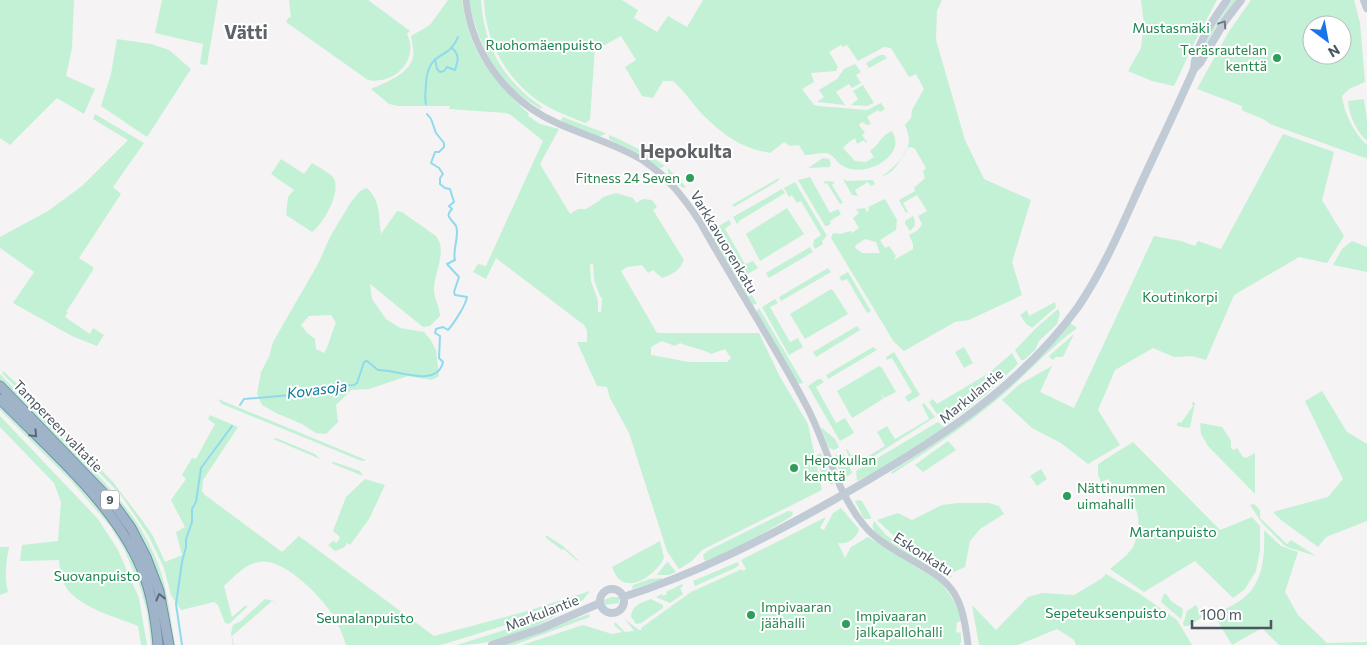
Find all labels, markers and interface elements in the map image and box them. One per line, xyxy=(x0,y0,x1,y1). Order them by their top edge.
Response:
north arrow xyxy=(1302,15,1352,65)
park label: Mustasmäki xyxy=(1132,19,1210,36)
district label: Vätti xyxy=(224,20,268,43)
one-way arrow xyxy=(1217,20,1226,29)
park label: Ruohomäenpuisto xyxy=(486,36,602,53)
place label: Teräsrautelan kenttä xyxy=(1180,41,1267,74)
text: N xyxy=(1325,41,1343,61)
marker: Teräsrautelan kenttä xyxy=(1271,52,1283,64)
district label: Hepokulta xyxy=(640,139,732,162)
place label: Fitness 24 Seven xyxy=(575,169,680,186)
marker: Fitness 24 Seven xyxy=(684,172,696,184)
street label: Varkkavuorenkatu xyxy=(687,187,762,296)
park label: Koutinkorpi xyxy=(1142,288,1218,305)
street label: Markulantie xyxy=(935,365,1006,427)
street label: Tampereen valtatie xyxy=(10,376,107,475)
water label: Kovasoja xyxy=(286,376,348,402)
one-way arrow xyxy=(28,428,37,437)
place label: Hepokullan kenttä xyxy=(804,451,876,484)
marker: Hepokullan kenttä xyxy=(788,462,800,474)
place label: Nättinummen uimahalli xyxy=(1077,479,1166,512)
road number: 9 xyxy=(101,490,119,510)
marker: Nättinummen uimahalli xyxy=(1061,490,1073,502)
park label: Martanpuisto xyxy=(1129,523,1217,540)
street label: Eskonkatu xyxy=(891,528,956,579)
park label: Suovanpuisto xyxy=(54,567,140,584)
street label: Markulantie xyxy=(503,591,581,634)
one-way arrow xyxy=(156,594,166,602)
place label: Impivaaran jäähalli xyxy=(761,598,832,631)
scale bar xyxy=(1192,598,1271,630)
park label: Sepeteuksenpuisto xyxy=(1045,604,1167,621)
text: 100 m xyxy=(1200,605,1242,623)
place label: Impivaaran jalkapallohalli xyxy=(856,607,943,640)
park label: Seunalanpuisto xyxy=(316,609,414,626)
marker: Impivaaran jäähalli xyxy=(745,609,757,621)
marker: Impivaaran jalkapallohalli xyxy=(840,618,852,630)

